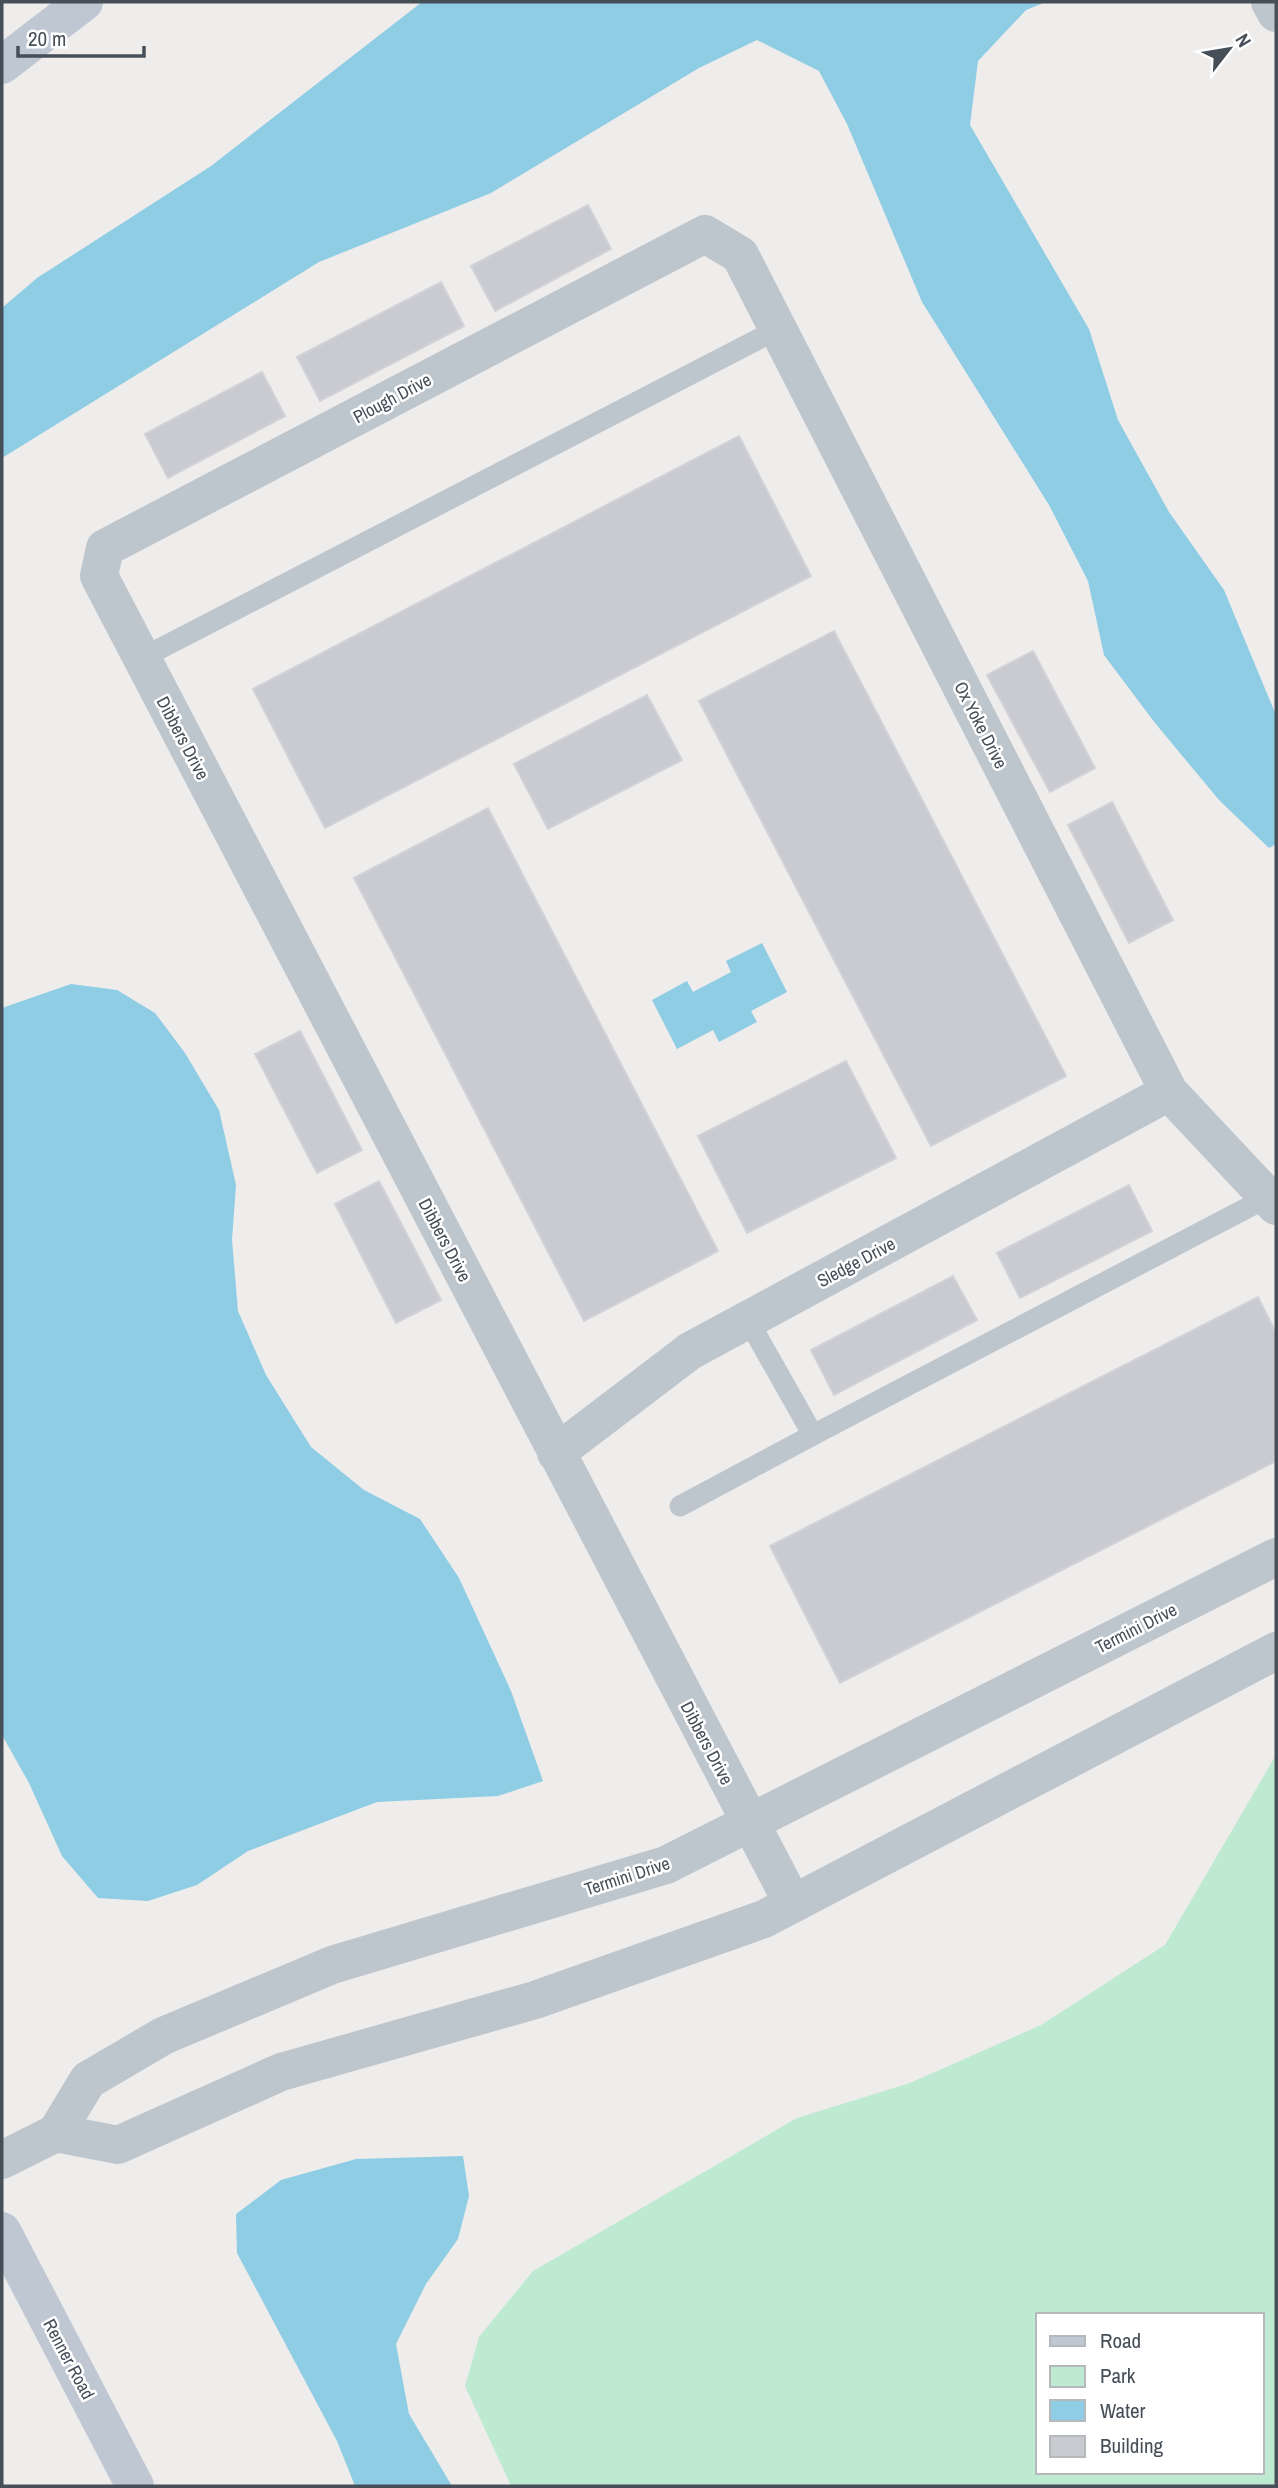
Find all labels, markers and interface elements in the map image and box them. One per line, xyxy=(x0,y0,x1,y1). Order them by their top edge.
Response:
scale bar xyxy=(18,14,144,58)
north arrow xyxy=(1194,14,1264,84)
text: 20 m xyxy=(28,24,66,53)
text: N xyxy=(1230,29,1258,52)
street label: Plough Drive xyxy=(348,367,436,429)
street label: Ox Yoke Drive xyxy=(948,677,1014,773)
street label: Dibbers Drive xyxy=(151,692,215,784)
street label: Dibbers Drive xyxy=(413,1194,477,1286)
street label: Sledge Drive xyxy=(812,1231,900,1293)
street label: Termini Drive xyxy=(1091,1597,1181,1659)
street label: Dibbers Drive xyxy=(675,1697,739,1789)
street label: Termini Drive xyxy=(581,1850,673,1902)
legend xyxy=(1036,2313,1264,2474)
street label: Renner Road xyxy=(37,2314,101,2404)
text: Road xyxy=(1100,2326,1141,2355)
text: Park xyxy=(1100,2361,1136,2390)
text: Water xyxy=(1100,2396,1146,2425)
text: Building xyxy=(1100,2431,1164,2460)

